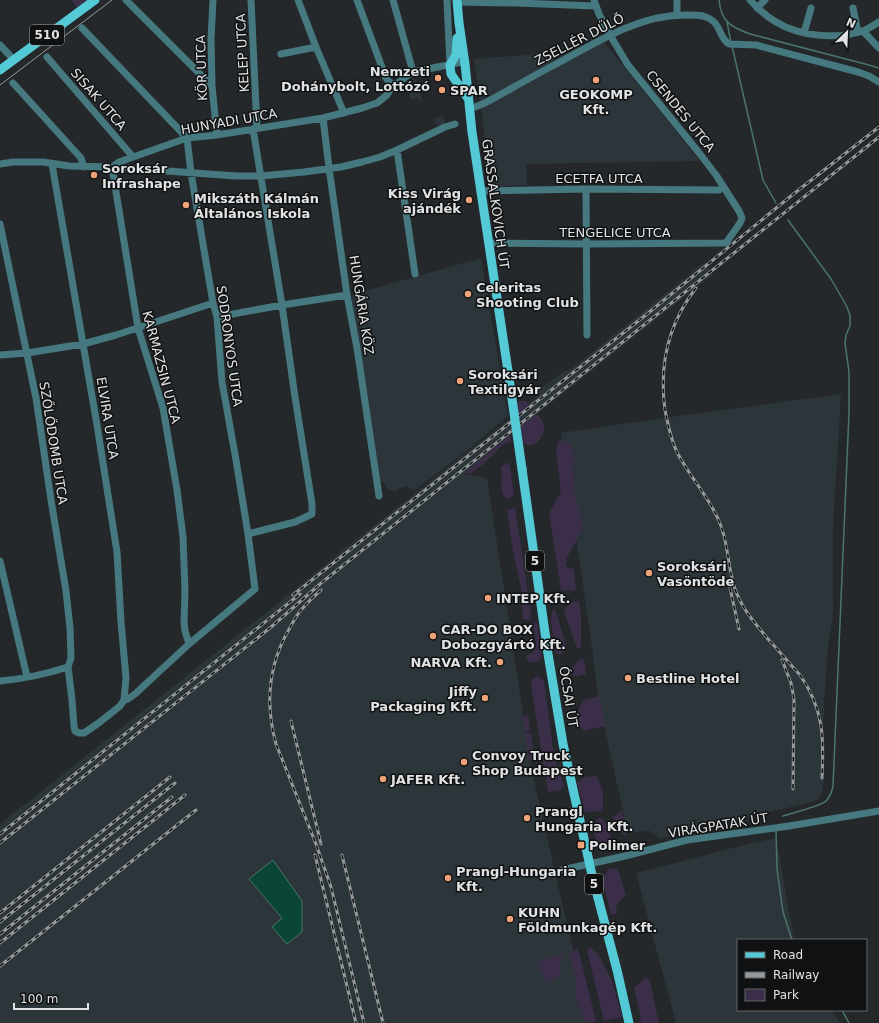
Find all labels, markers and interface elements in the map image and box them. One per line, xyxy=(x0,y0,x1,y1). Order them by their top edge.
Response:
street label: ZSELLÉR DŰLŐ xyxy=(532,10,626,68)
north arrow xyxy=(827,12,867,52)
street label: KELEP UTCA xyxy=(233,13,252,93)
text: N xyxy=(844,16,858,31)
road number: 510 xyxy=(30,25,64,45)
street label: KÖR UTCA xyxy=(192,35,210,101)
place label: Nemzeti Dohánybolt, Lottózó xyxy=(281,64,430,94)
street label: SISAK UTCA xyxy=(68,65,130,133)
street label: CSENDES UTCA xyxy=(643,68,718,155)
marker: Nemzeti Dohánybolt, Lottózó xyxy=(433,73,443,83)
marker: GEOKOMP Kft. xyxy=(591,75,601,85)
place label: SPAR xyxy=(450,83,488,98)
marker: SPAR xyxy=(437,85,447,95)
place label: GEOKOMP Kft. xyxy=(559,87,633,117)
street label: HUNYADI UTCA xyxy=(180,106,278,137)
street label: GRASSALKOVICH ÚT xyxy=(479,138,512,270)
place label: Soroksár Infrashape xyxy=(102,161,181,191)
marker: Soroksár Infrashape xyxy=(89,170,99,180)
street label: ECETFA UTCA xyxy=(555,171,643,186)
place label: Kiss Virág ajándék xyxy=(388,186,461,216)
place label: Mikszáth Kálmán Általános Iskola xyxy=(194,191,319,221)
marker: Kiss Virág ajándék xyxy=(464,195,474,205)
marker: Mikszáth Kálmán Általános Iskola xyxy=(181,200,191,210)
street label: TENGELICE UTCA xyxy=(558,225,671,240)
street label: HUNGÁRIA KÖZ xyxy=(346,254,378,356)
place label: Celeritas Shooting Club xyxy=(476,280,579,310)
street label: SODRONYOS UTCA xyxy=(214,285,245,408)
marker: Celeritas Shooting Club xyxy=(463,289,473,299)
street label: KARMAZSIN UTCA xyxy=(139,309,184,425)
place label: Soroksári Textilgyár xyxy=(468,367,541,397)
street label: ELVIRA UTCA xyxy=(94,376,121,460)
marker: Soroksári Textilgyár xyxy=(455,376,465,386)
street label: SZŐLŐDOMB UTCA xyxy=(36,381,71,506)
road number: 5 xyxy=(526,551,544,571)
place label: Soroksári Vasöntöde xyxy=(657,559,734,589)
marker: Soroksári Vasöntöde xyxy=(644,568,654,578)
place label: INTEP Kft. xyxy=(496,591,570,606)
marker: INTEP Kft. xyxy=(483,593,493,603)
place label: CAR-DO BOX Dobozgyártó Kft. xyxy=(441,622,566,652)
marker: CAR-DO BOX Dobozgyártó Kft. xyxy=(428,631,438,641)
place label: NARVA Kft. xyxy=(410,655,492,670)
marker: NARVA Kft. xyxy=(495,657,505,667)
street label: ÓCSAI ÚT xyxy=(556,665,581,729)
place label: Bestline Hotel xyxy=(636,671,740,686)
marker: Bestline Hotel xyxy=(623,673,633,683)
place label: Jiffy Packaging Kft. xyxy=(370,684,478,714)
marker: Jiffy Packaging Kft. xyxy=(480,693,490,703)
place label: Convoy Truck Shop Budapest xyxy=(472,748,583,778)
marker: Convoy Truck Shop Budapest xyxy=(459,757,469,767)
place label: JAFER Kft. xyxy=(390,772,465,787)
marker: JAFER Kft. xyxy=(378,774,388,784)
place label: Prangl Hungaria Kft. xyxy=(535,804,634,834)
street label: VIRÁGPATAK ÚT xyxy=(667,810,769,841)
marker: Prangl Hungaria Kft. xyxy=(522,813,532,823)
place label: Polimer xyxy=(589,838,646,853)
marker: Polimer xyxy=(576,840,586,850)
place label: Prangl-Hungaria Kft. xyxy=(456,864,576,894)
marker: Prangl-Hungaria Kft. xyxy=(443,873,453,883)
road number: 5 xyxy=(585,874,603,894)
place label: KUHN Földmunkagép Kft. xyxy=(518,905,657,935)
marker: KUHN Földmunkagép Kft. xyxy=(505,914,515,924)
legend xyxy=(737,939,867,1011)
text: Road xyxy=(773,948,803,962)
text: Railway xyxy=(773,968,819,982)
scale bar xyxy=(14,985,88,1011)
text: Park xyxy=(773,988,799,1002)
text: 100 m xyxy=(20,992,58,1006)

